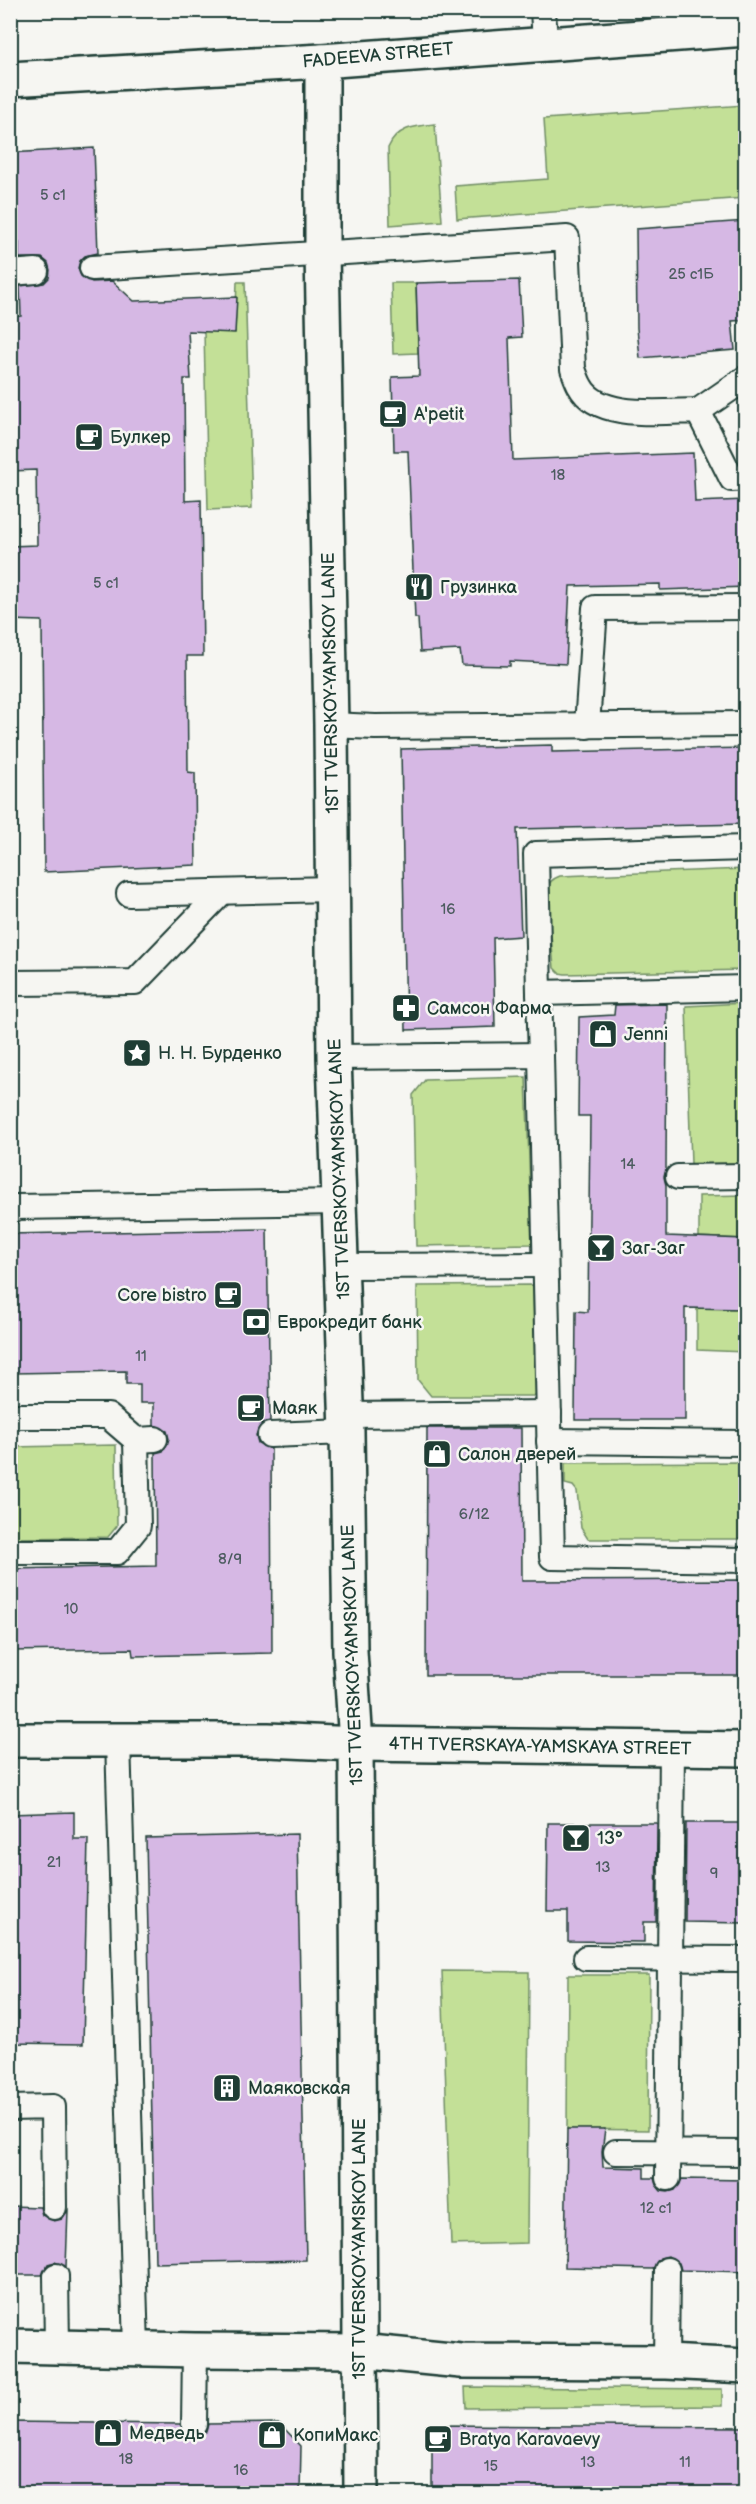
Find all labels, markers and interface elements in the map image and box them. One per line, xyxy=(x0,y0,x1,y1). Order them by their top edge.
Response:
street label: FADEEVA STREET xyxy=(302,38,455,73)
house number: 5 с1 xyxy=(40,186,66,205)
house number: 25 с1Б xyxy=(668,265,714,284)
cafe icon: A'petit xyxy=(377,398,409,430)
place label: A'petit xyxy=(414,404,465,425)
cafe icon: Булкер xyxy=(73,421,105,453)
place label: Булкер xyxy=(110,427,171,448)
house number: 18 xyxy=(551,466,566,485)
street label: 1ST TVERSKOY-YAMSKOY LANE xyxy=(318,552,343,814)
restaurant icon: Грузинка xyxy=(403,571,435,603)
house number: 5 с1 xyxy=(93,574,119,593)
place label: Грузинка xyxy=(440,577,518,598)
house number: 16 xyxy=(441,900,455,919)
pharmacy icon: Самсон Фарма xyxy=(390,992,422,1024)
place label: Самсон Фарма xyxy=(427,998,553,1019)
shop icon: Jenni xyxy=(587,1018,619,1050)
place label: Jenni xyxy=(624,1024,668,1045)
place icon: Н. Н. Бурденко xyxy=(121,1037,153,1069)
street label: 1ST TVERSKOY-YAMSKOY LANE xyxy=(324,1038,355,1300)
place label: Н. Н. Бурденко xyxy=(158,1043,282,1064)
house number: 14 xyxy=(621,1155,635,1174)
bar icon: Заг-Заг xyxy=(585,1232,617,1264)
place label: Заг-Заг xyxy=(622,1238,685,1259)
cafe icon: Core bistro xyxy=(212,1279,244,1311)
place label: Core bistro xyxy=(117,1285,207,1306)
bank icon: Еврокредит банк xyxy=(240,1306,272,1338)
place label: Еврокредит банк xyxy=(277,1312,422,1333)
house number: 11 xyxy=(135,1347,147,1366)
cafe icon: Маяк xyxy=(235,1392,267,1424)
place label: Маяк xyxy=(272,1398,318,1419)
shop icon: Салон дверей xyxy=(421,1438,453,1470)
place label: Салон дверей xyxy=(458,1444,576,1465)
house number: 6/12 xyxy=(459,1505,489,1524)
street label: 1ST TVERSKOY-YAMSKOY LANE xyxy=(337,1524,368,1786)
house number: 8/9 xyxy=(218,1550,242,1569)
house number: 10 xyxy=(64,1600,78,1619)
street label: 4TH TVERSKAYA-YAMSKAYA STREET xyxy=(388,1733,692,1760)
bar icon: 13° xyxy=(560,1822,592,1854)
place label: 13° xyxy=(597,1828,623,1849)
house number: 21 xyxy=(47,1853,61,1872)
house number: 13 xyxy=(595,1858,611,1877)
house number: 9 xyxy=(710,1864,718,1883)
building icon: Маяковская xyxy=(211,2072,243,2104)
place label: Маяковская xyxy=(248,2078,351,2099)
street label: 1ST TVERSKOY-YAMSKOY LANE xyxy=(349,2118,370,2380)
house number: 12 с1 xyxy=(640,2199,672,2218)
shop icon: Медведь xyxy=(92,2417,124,2449)
shop icon: КопиМакс xyxy=(256,2419,288,2451)
place label: Медведь xyxy=(129,2423,204,2444)
cafe icon: Bratya Karavaevy xyxy=(422,2423,454,2455)
place label: КопиМакс xyxy=(293,2425,378,2446)
place label: Bratya Karavaevy xyxy=(459,2429,601,2450)
house number: 18 xyxy=(119,2450,134,2469)
house number: 13 xyxy=(580,2453,596,2472)
house number: 11 xyxy=(679,2453,691,2472)
house number: 15 xyxy=(484,2457,498,2476)
house number: 16 xyxy=(234,2461,248,2480)

